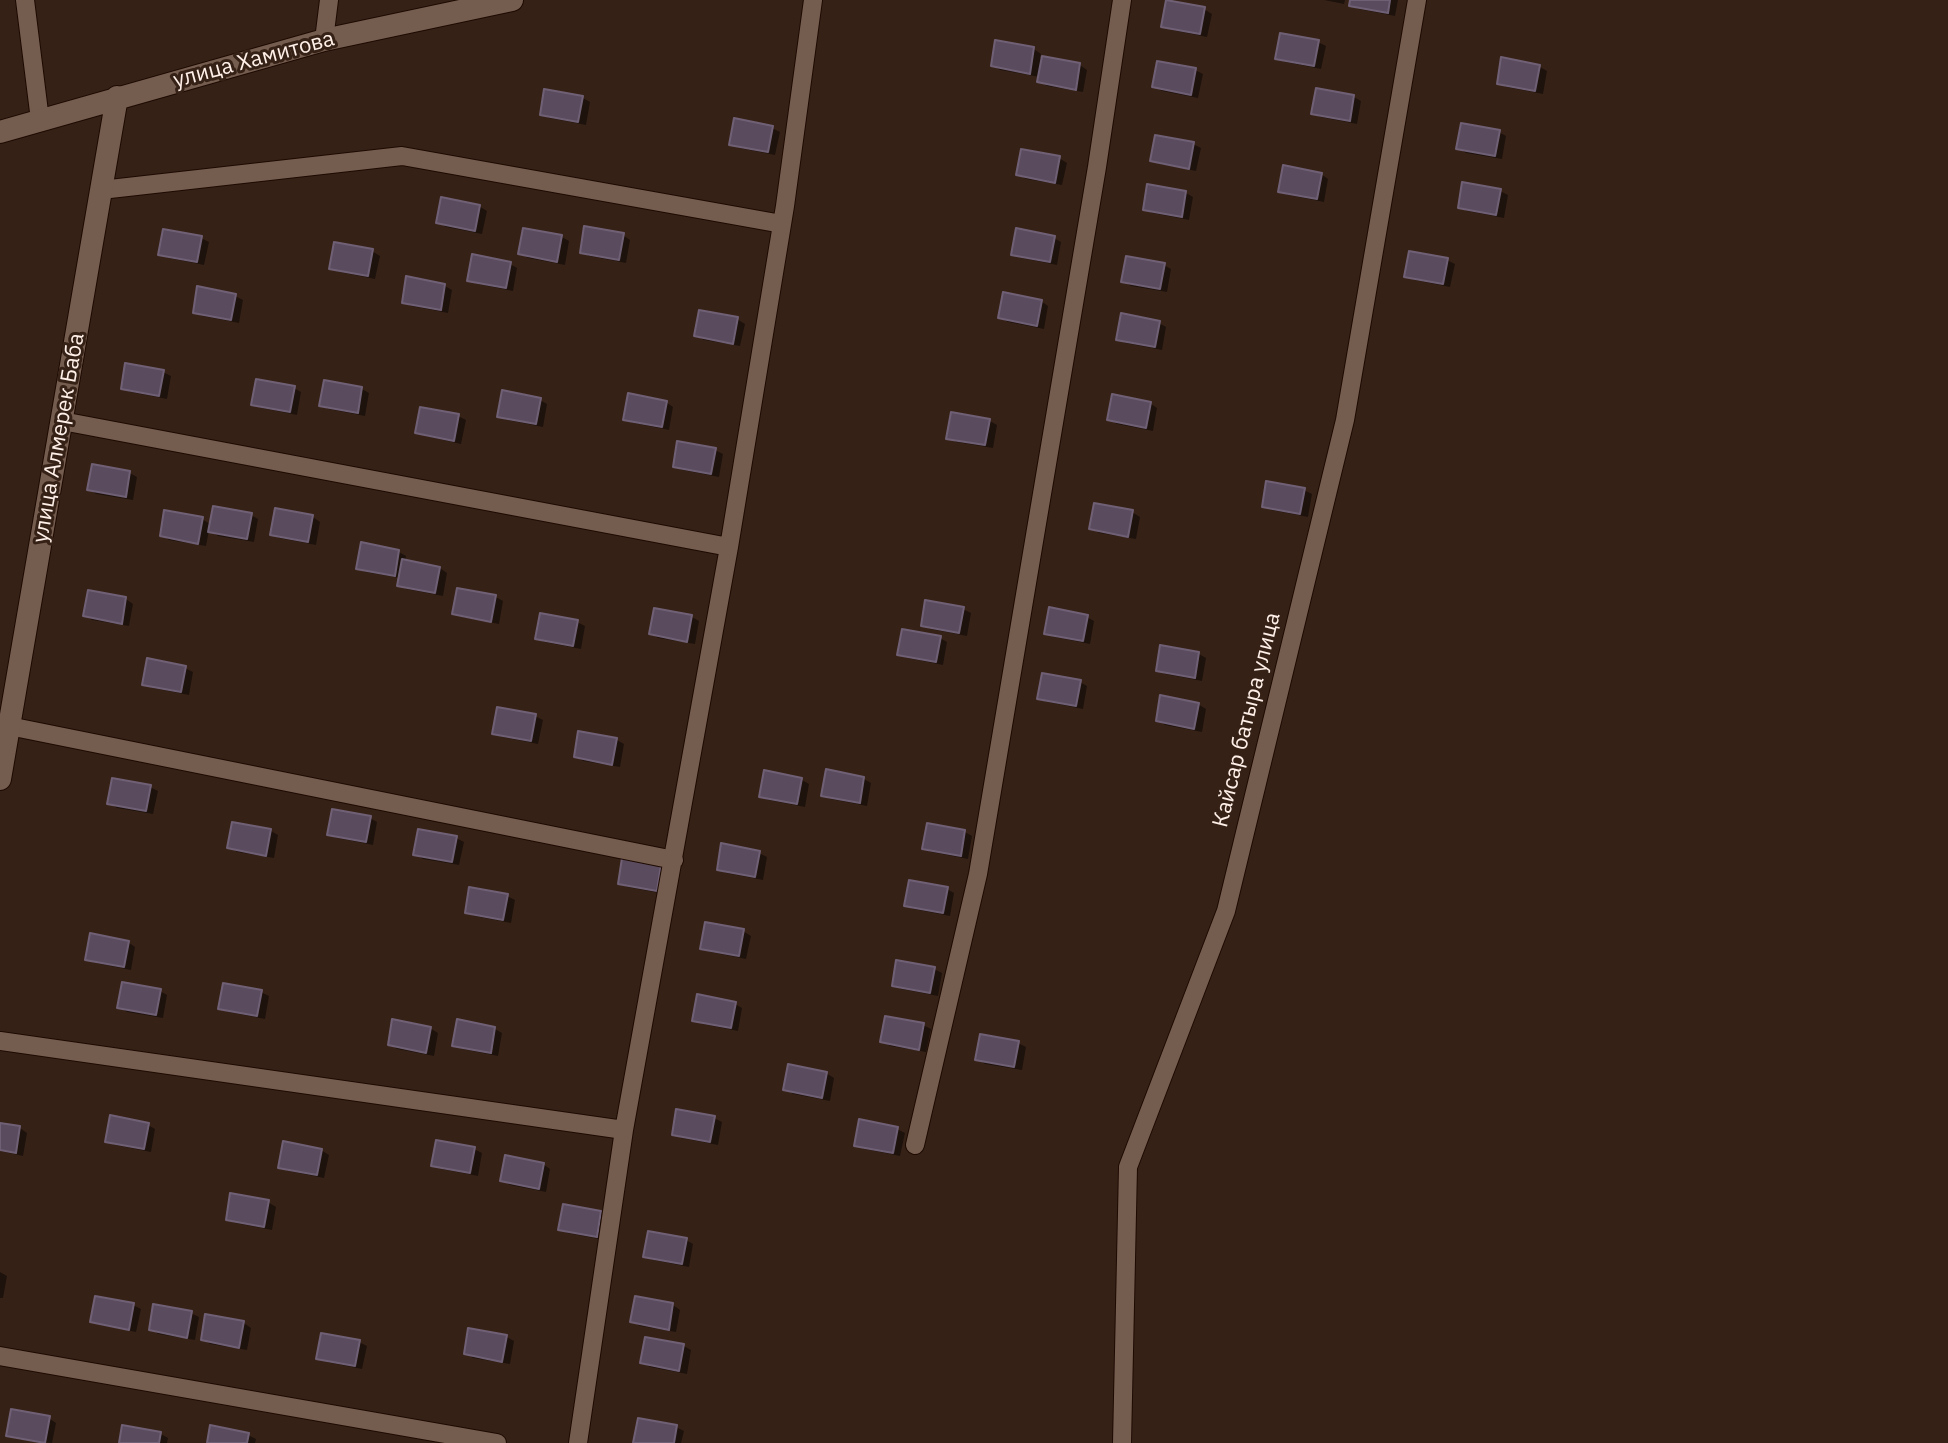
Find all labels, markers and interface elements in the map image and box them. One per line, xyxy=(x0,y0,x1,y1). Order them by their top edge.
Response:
street label: улица Хамитова xyxy=(171,26,337,94)
street label: улица Алмерек Баба xyxy=(28,331,90,545)
street label: Кайсар батыра улица xyxy=(1208,610,1286,830)

